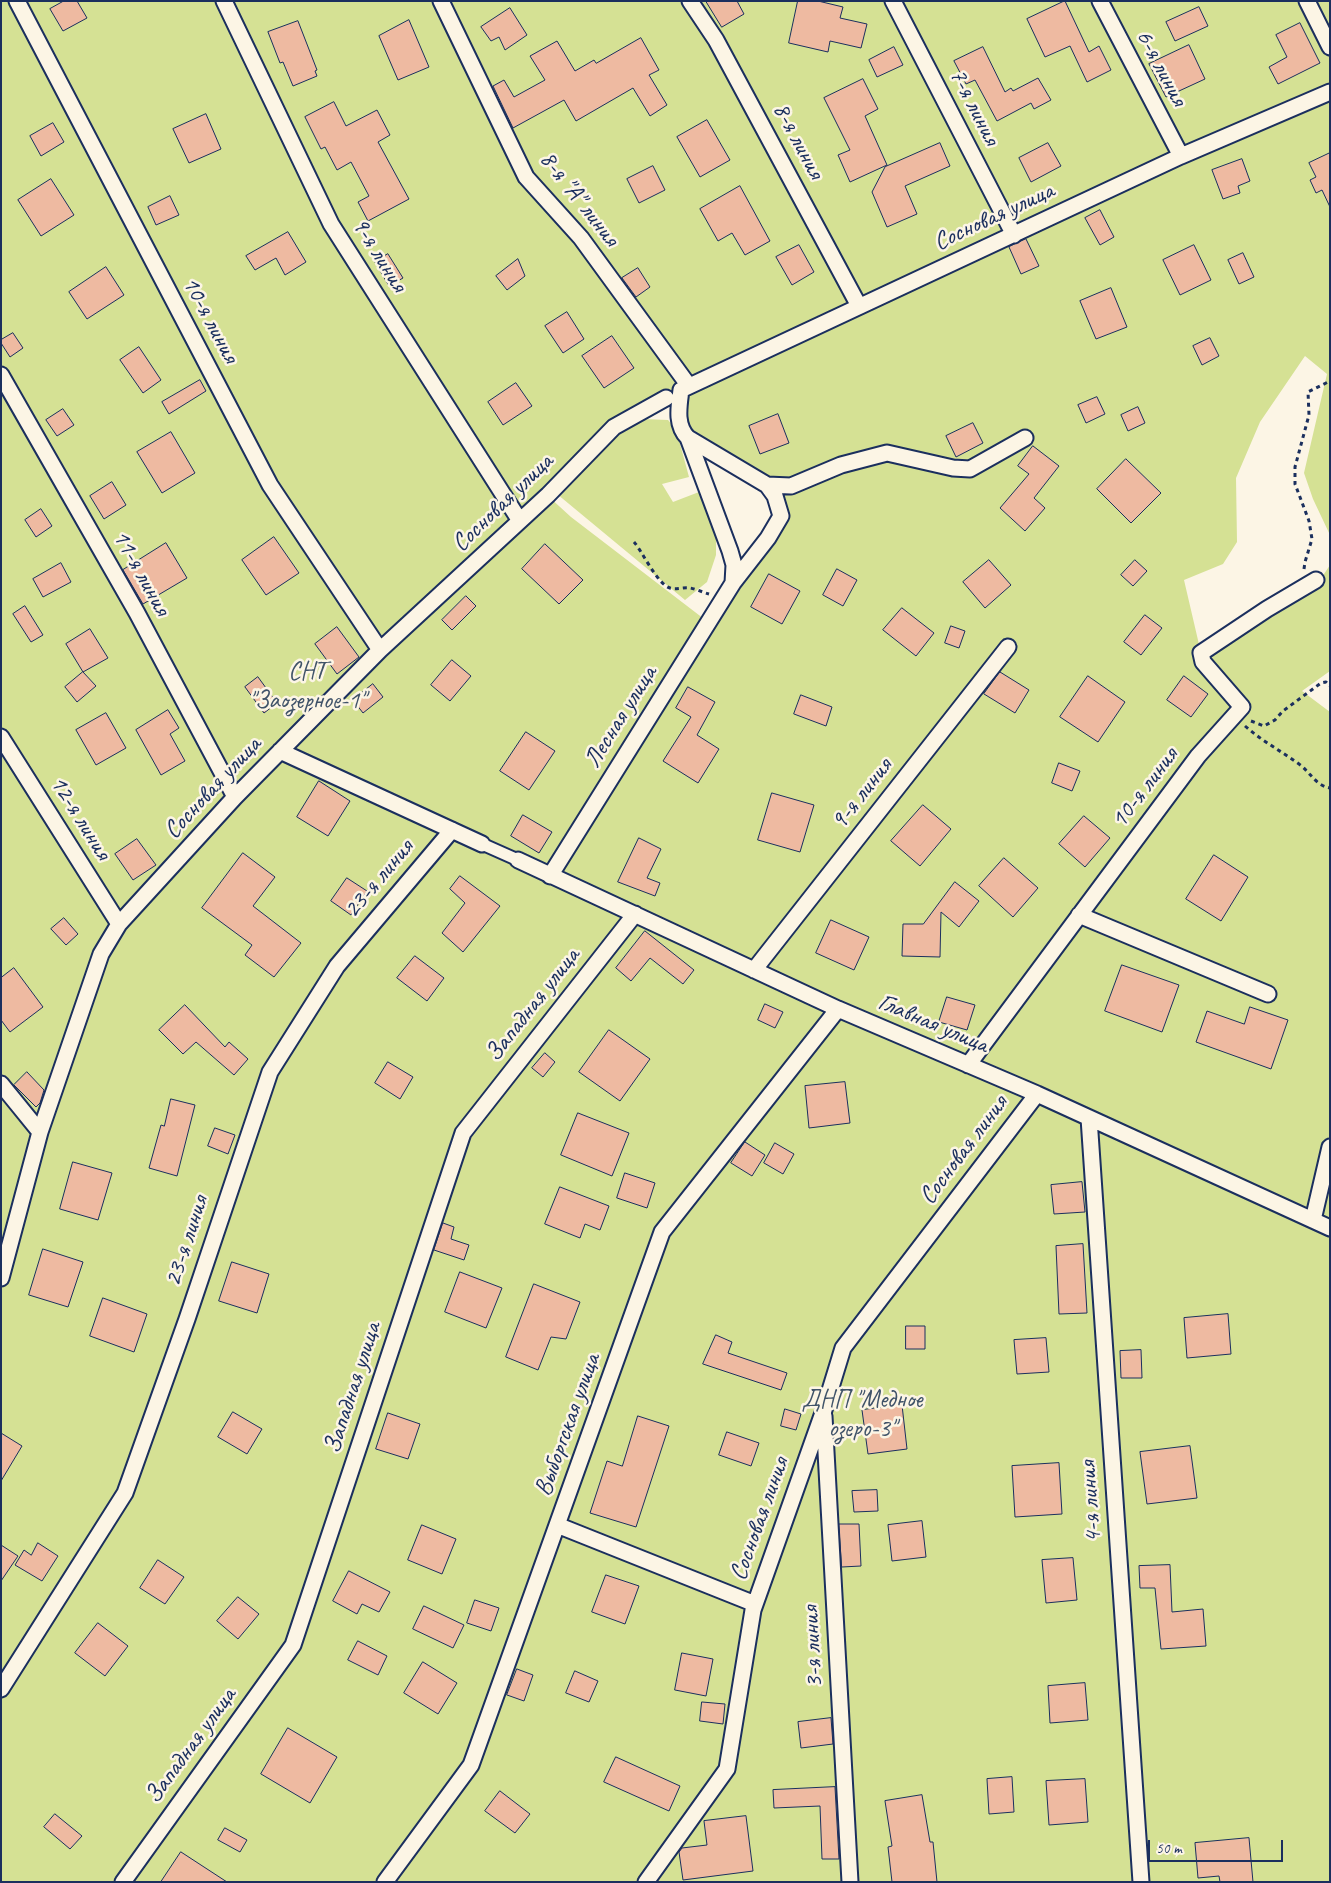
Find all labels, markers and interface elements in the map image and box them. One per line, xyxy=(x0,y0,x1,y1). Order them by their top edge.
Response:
street label: 6-я линия xyxy=(1128,25,1194,111)
street label: 7-я линия xyxy=(942,64,1006,150)
street label: 8-я линия xyxy=(765,98,831,184)
street label: 8-я "А" линия xyxy=(532,145,626,253)
street label: Сосновая улица xyxy=(929,176,1059,258)
street label: 9-я линия xyxy=(344,212,414,298)
street label: 10-я линия xyxy=(175,272,245,368)
street label: Сосновая улица xyxy=(446,447,560,559)
street label: 11-я линия xyxy=(105,525,177,621)
park label: СНТ "Заозерное-1" xyxy=(249,657,365,716)
street label: Лесная улица xyxy=(578,661,664,773)
street label: Сосновая улица xyxy=(158,731,268,845)
street label: 10-я линия xyxy=(1105,742,1185,834)
street label: 9-я линия xyxy=(825,752,899,836)
street label: 12-я линия xyxy=(42,770,118,866)
street label: 23-я линия xyxy=(337,834,421,924)
street label: Западная улица xyxy=(479,942,587,1068)
street label: Главная улица xyxy=(873,987,993,1061)
street label: Сосновая линия xyxy=(913,1090,1015,1210)
street label: 23-я линия xyxy=(158,1192,216,1290)
street label: Западная улица xyxy=(318,1319,388,1457)
street label: Выборгская улица xyxy=(528,1350,608,1500)
park label: ДНП "Медное озеро-3" xyxy=(802,1385,922,1444)
street label: Сосновая линия xyxy=(724,1453,796,1585)
street label: 4-я линия xyxy=(1073,1460,1109,1544)
street label: 3-я линия xyxy=(796,1605,830,1689)
street label: Западная улица xyxy=(139,1682,243,1810)
scale bar xyxy=(1151,1830,1286,1862)
text: 50 m xyxy=(1156,1839,1182,1858)

